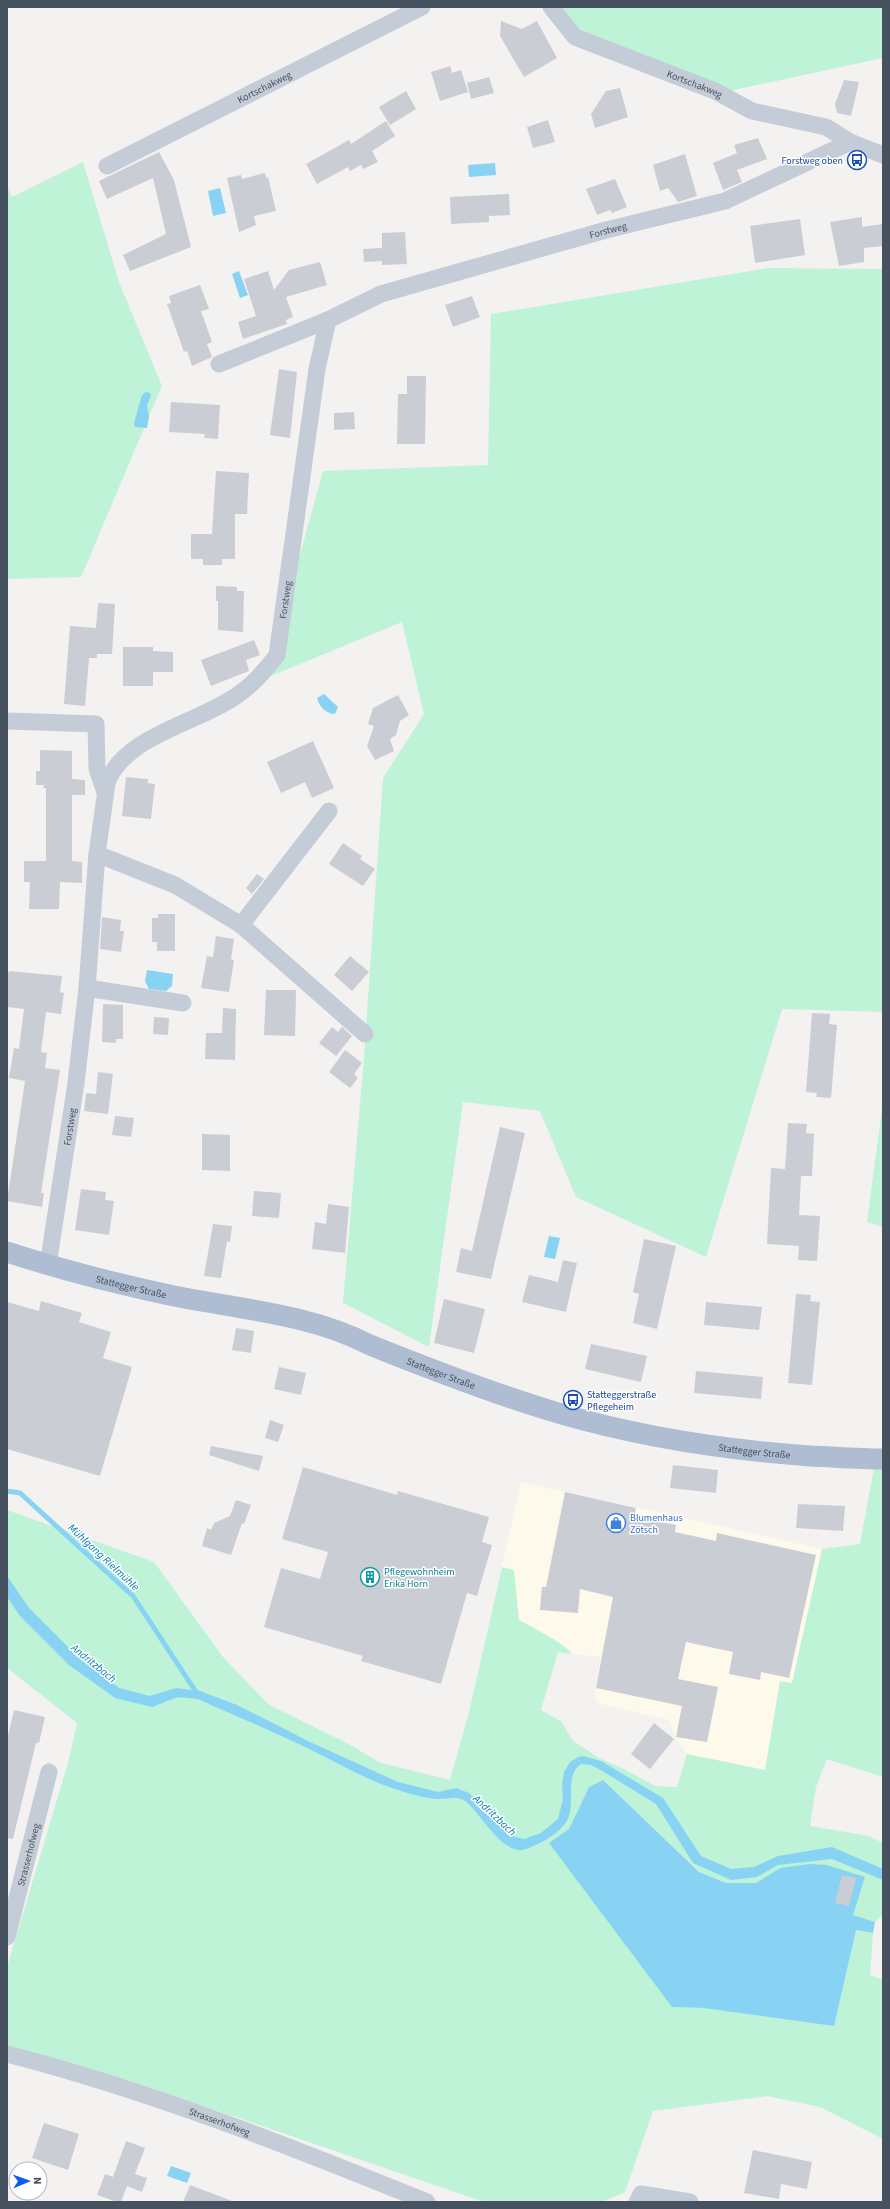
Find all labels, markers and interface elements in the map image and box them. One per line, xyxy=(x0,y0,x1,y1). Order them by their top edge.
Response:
street label: Kortschakweg xyxy=(664,67,725,102)
street label: Kortschakweg xyxy=(235,68,294,107)
bus stop icon: Forstweg oben xyxy=(846,149,868,171)
place label: Forstweg oben xyxy=(782,154,843,168)
street label: Forstweg xyxy=(588,219,628,242)
street label: Forstweg xyxy=(276,580,295,620)
street label: Forstweg xyxy=(60,1107,80,1147)
street label: Stattegger Straße xyxy=(94,1272,168,1302)
street label: Stattegger Straße xyxy=(404,1354,477,1393)
place label: Statteggerstraße Pflegeheim xyxy=(587,1388,656,1414)
bus stop icon: Statteggerstraße Pflegeheim xyxy=(562,1389,584,1411)
street label: Stattegger Straße xyxy=(717,1441,791,1462)
place label: Blumenhaus Zötsch xyxy=(630,1511,683,1537)
shop icon: Blumenhaus Zötsch xyxy=(605,1512,627,1534)
water label: Mühlgang Rielmühle xyxy=(65,1520,143,1594)
place label: Pflegewohnheim Erika Horn xyxy=(384,1565,455,1591)
building icon: Pflegewohnheim Erika Horn xyxy=(359,1566,381,1588)
water label: Andritzbach xyxy=(67,1640,120,1686)
water label: Andritzbach xyxy=(469,1791,520,1839)
street label: Strasserhofweg xyxy=(14,1822,44,1888)
street label: Strasserhofweg xyxy=(187,2104,252,2140)
north arrow xyxy=(8,2161,48,2201)
text: N xyxy=(30,2177,45,2185)

